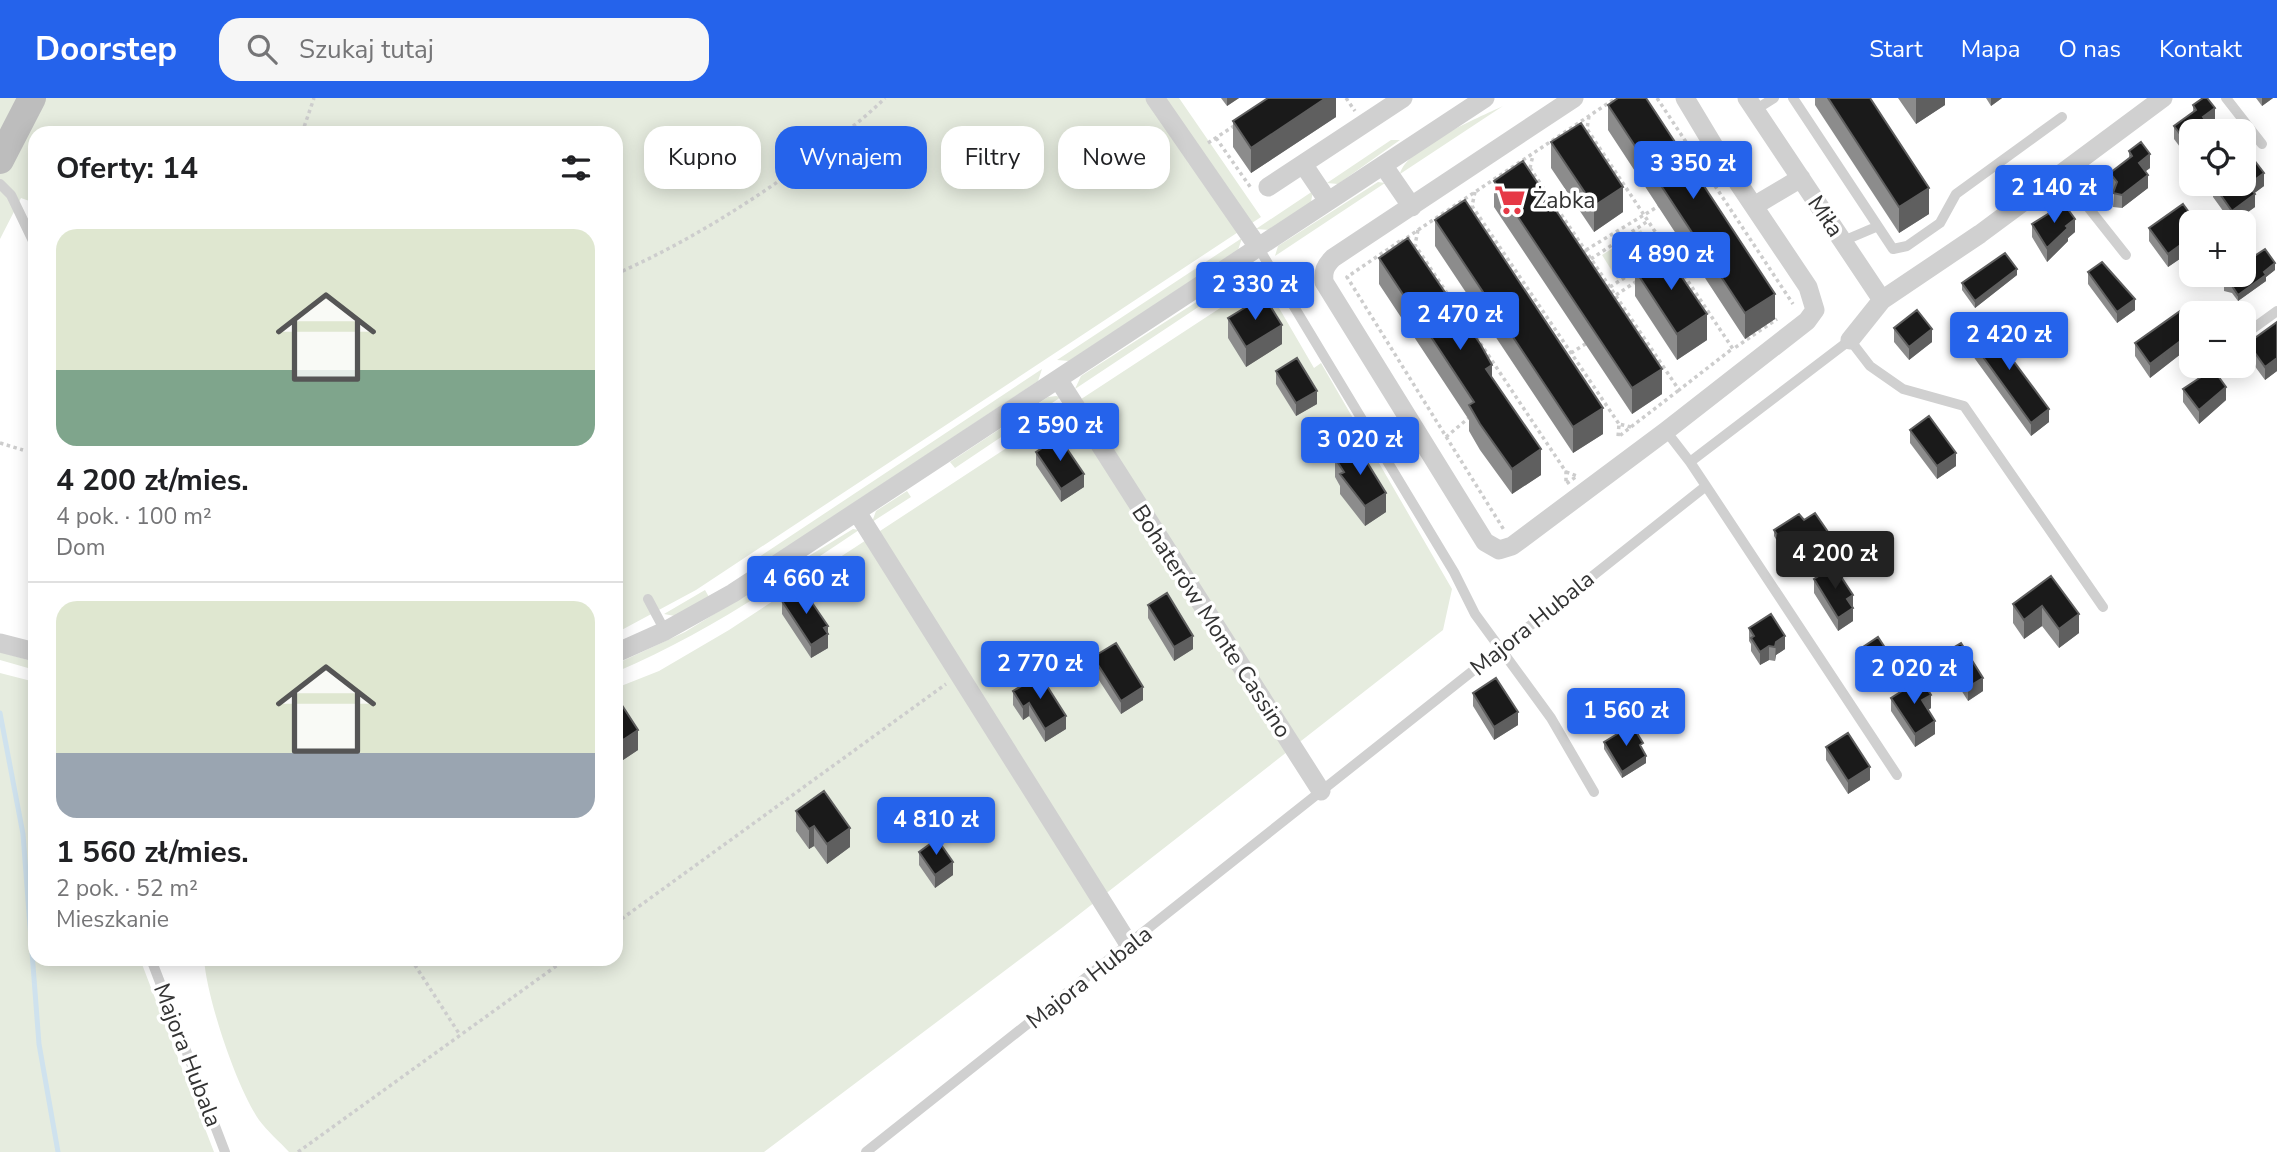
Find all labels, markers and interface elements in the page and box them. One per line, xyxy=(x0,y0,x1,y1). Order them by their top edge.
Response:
search box xyxy=(219,18,709,81)
text: Doorstep xyxy=(35,27,177,72)
icon: search xyxy=(243,30,281,68)
text: Szukaj tutaj xyxy=(299,32,434,67)
text: Start xyxy=(1869,33,1923,65)
text: Mapa xyxy=(1961,33,2021,65)
text: O nas xyxy=(2059,33,2121,65)
text: Kontakt xyxy=(2159,33,2242,65)
map controls xyxy=(2179,119,2256,378)
button: locate xyxy=(2179,119,2256,196)
chip: Kupno xyxy=(644,126,761,189)
chip: Wynajem xyxy=(775,126,927,189)
chip: Filtry xyxy=(941,126,1044,189)
chip: Nowe xyxy=(1058,126,1170,189)
pin: 3 350 zł xyxy=(1621,141,1765,201)
text: Oferty: 14 xyxy=(56,148,198,189)
text: 3 350 zł xyxy=(1650,148,1736,179)
icon: filters xyxy=(557,149,595,187)
pin: 2 140 zł xyxy=(1982,166,2126,225)
text: 2 140 zł xyxy=(2011,172,2097,203)
supermarket icon: Żabka xyxy=(1493,183,1527,217)
place label: Żabka xyxy=(1533,185,1596,216)
street label: Miła xyxy=(1800,189,1851,243)
button: + xyxy=(2179,210,2256,287)
pin: 4 890 zł xyxy=(1599,232,1743,292)
text: 4 890 zł xyxy=(1628,239,1714,270)
pin: 2 330 zł xyxy=(1183,262,1327,322)
text: 2 330 zł xyxy=(1212,269,1298,300)
icon: home xyxy=(263,274,389,400)
pin: 2 470 zł xyxy=(1388,292,1532,352)
text: 2 470 zł xyxy=(1417,299,1503,330)
button: − xyxy=(2179,301,2256,378)
pin: 2 420 zł xyxy=(1937,313,2081,372)
text: 2 420 zł xyxy=(1966,319,2052,350)
pin: 2 590 zł xyxy=(988,404,1132,463)
text: 2 590 zł xyxy=(1017,410,1103,441)
pin: 3 020 zł xyxy=(1288,418,1432,477)
text: 3 020 zł xyxy=(1317,424,1403,455)
text: 4 200 zł/mies. xyxy=(56,460,249,501)
street label: Bohaterów Monte Cassino xyxy=(1125,499,1299,744)
text: 4 pok. · 100 m² xyxy=(56,501,212,532)
text: Dom xyxy=(56,532,106,563)
pin: 4 200 zł xyxy=(1763,532,1907,591)
text: 4 200 zł xyxy=(1792,538,1878,569)
pin: 4 660 zł xyxy=(734,556,878,616)
text: 4 660 zł xyxy=(763,563,849,594)
street label: Majora Hubala xyxy=(1464,564,1601,683)
pin: 2 770 zł xyxy=(968,642,1112,701)
icon: home xyxy=(263,646,389,772)
pin: 2 020 zł xyxy=(1842,646,1986,706)
text: 2 770 zł xyxy=(997,648,1083,679)
text: 2 020 zł xyxy=(1871,653,1957,684)
pin: 1 560 zł xyxy=(1554,688,1698,748)
text: 1 560 zł xyxy=(1583,695,1669,726)
pin: 4 810 zł xyxy=(864,798,1008,857)
text: 4 810 zł xyxy=(893,804,979,835)
text: 1 560 zł/mies. xyxy=(56,832,249,873)
text: 2 pok. · 52 m² xyxy=(56,873,198,904)
text: Mieszkanie xyxy=(56,904,169,935)
street label: Majora Hubala xyxy=(1020,919,1158,1036)
street label: Majora Hubala xyxy=(146,979,229,1131)

